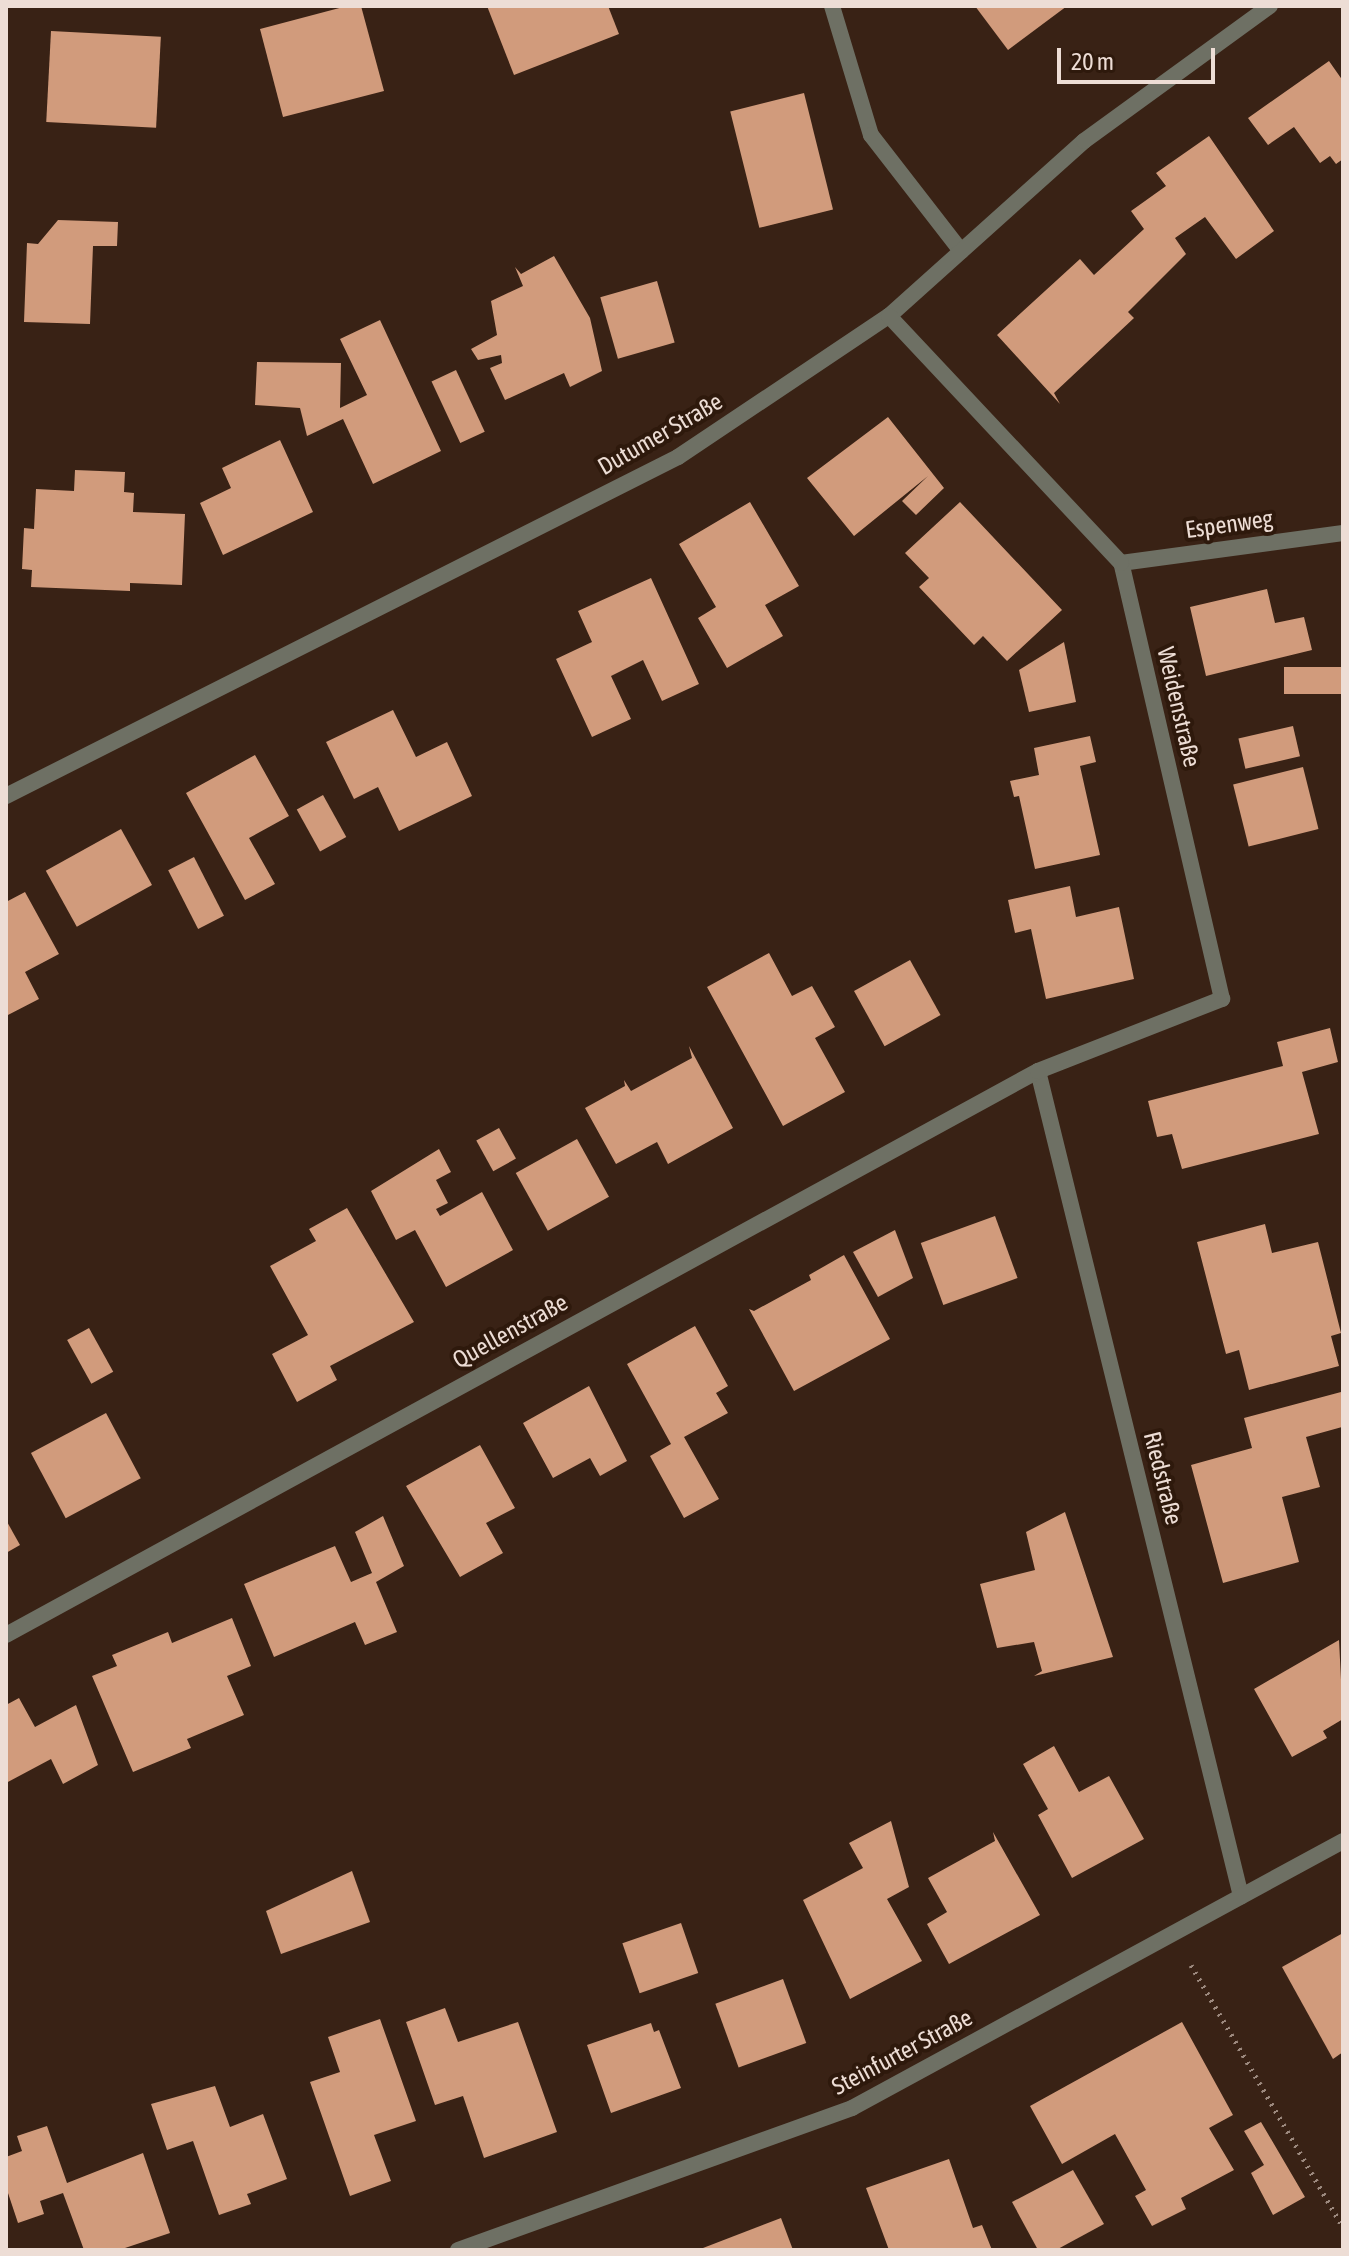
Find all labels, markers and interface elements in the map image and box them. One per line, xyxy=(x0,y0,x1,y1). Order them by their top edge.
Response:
scale bar xyxy=(1061,32,1219,82)
text: 20 m xyxy=(1071,48,1114,75)
street label: Dutumer Straße xyxy=(593,387,727,481)
street label: Espenweg xyxy=(1183,504,1275,544)
street label: Weidenstraße xyxy=(1151,644,1207,770)
street label: Quellenstraße xyxy=(448,1288,572,1374)
street label: Riedstraße xyxy=(1138,1428,1188,1528)
street label: Steinfurter Straße xyxy=(827,2003,977,2101)

